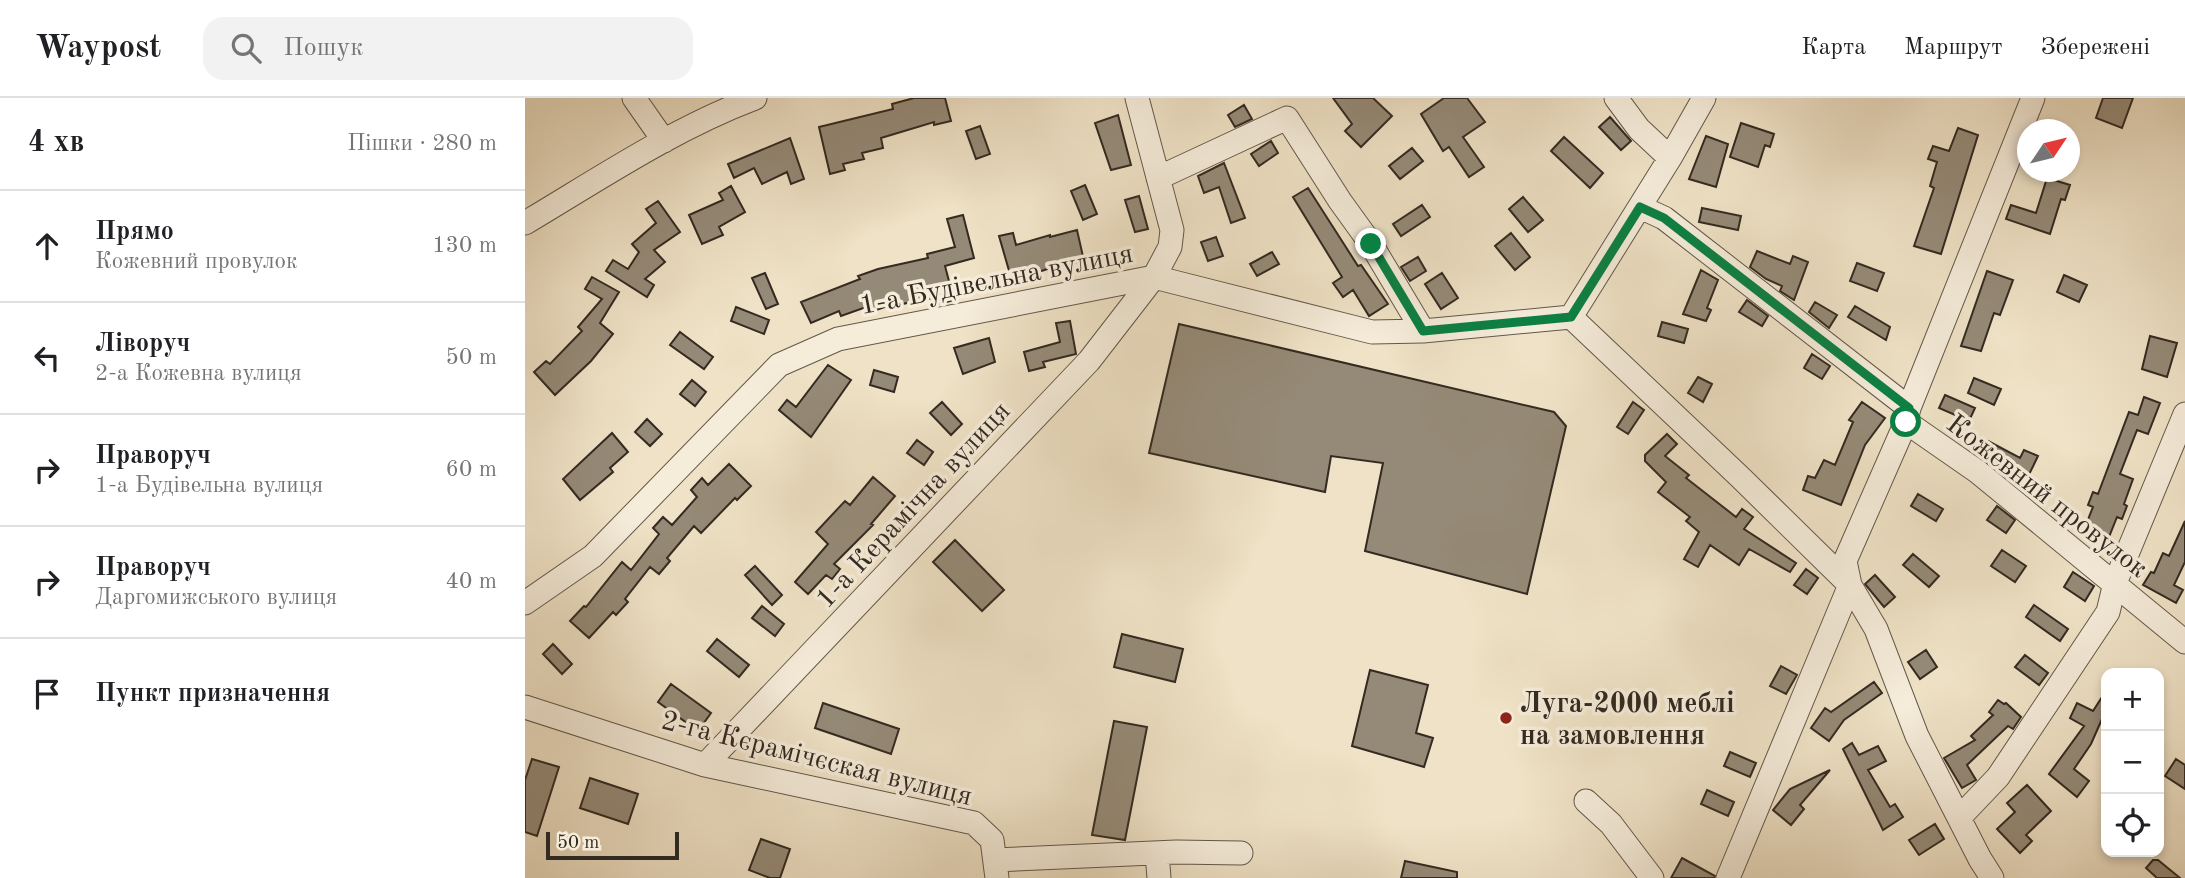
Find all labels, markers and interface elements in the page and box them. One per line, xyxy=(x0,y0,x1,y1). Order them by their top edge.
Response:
search box xyxy=(203,17,693,80)
icon: search xyxy=(227,29,265,67)
text: Waypost xyxy=(35,32,161,65)
text: Пошук xyxy=(283,35,363,61)
text: Карта xyxy=(1801,36,1866,60)
text: Маршрут xyxy=(1904,36,2003,60)
text: Збережені xyxy=(2041,36,2150,60)
north arrow xyxy=(2017,119,2080,182)
text: 4 хв xyxy=(28,128,84,158)
text: Пішки · 280 m xyxy=(347,132,497,155)
text: Прямо xyxy=(95,219,174,245)
icon: ahead xyxy=(28,227,66,265)
route end xyxy=(1355,228,1386,259)
text: 130 m xyxy=(432,234,497,257)
street label: 1-а Будівельна вулиця xyxy=(858,241,1136,321)
text: Кожевний провулок xyxy=(95,250,298,273)
text: Ліворуч xyxy=(95,331,190,357)
icon: left xyxy=(28,339,66,377)
text: 50 m xyxy=(446,346,497,369)
text: 2-а Кожевна вулиця xyxy=(95,362,302,385)
street label: 1-а Керамічна вулиця xyxy=(812,398,1017,614)
route start xyxy=(1890,406,1921,437)
street label: Кожевний провулок xyxy=(1940,410,2152,584)
text: Праворуч xyxy=(95,443,211,469)
icon: right xyxy=(28,451,66,489)
text: 60 m xyxy=(446,458,497,481)
text: 1-а Будівельна вулиця xyxy=(95,474,323,497)
text: Праворуч xyxy=(95,555,211,581)
icon: right xyxy=(28,563,66,601)
text: 40 m xyxy=(446,570,497,593)
text: Даргомижського вулиця xyxy=(95,586,337,609)
map controls xyxy=(2101,668,2164,857)
button: + xyxy=(2101,668,2164,731)
icon: arrive xyxy=(28,675,66,713)
text: Пункт призначення xyxy=(95,681,330,707)
place label: Луга-2000 меблі на замовлення xyxy=(1520,690,1735,751)
street label: 2-га Кєрамічєская вулиця xyxy=(658,708,975,812)
marker: Луга-2000 меблі на замовлення xyxy=(1498,710,1514,726)
button: − xyxy=(2101,731,2164,794)
button: locate xyxy=(2101,794,2164,857)
scale bar xyxy=(546,829,679,861)
text: 50 m xyxy=(557,834,599,853)

